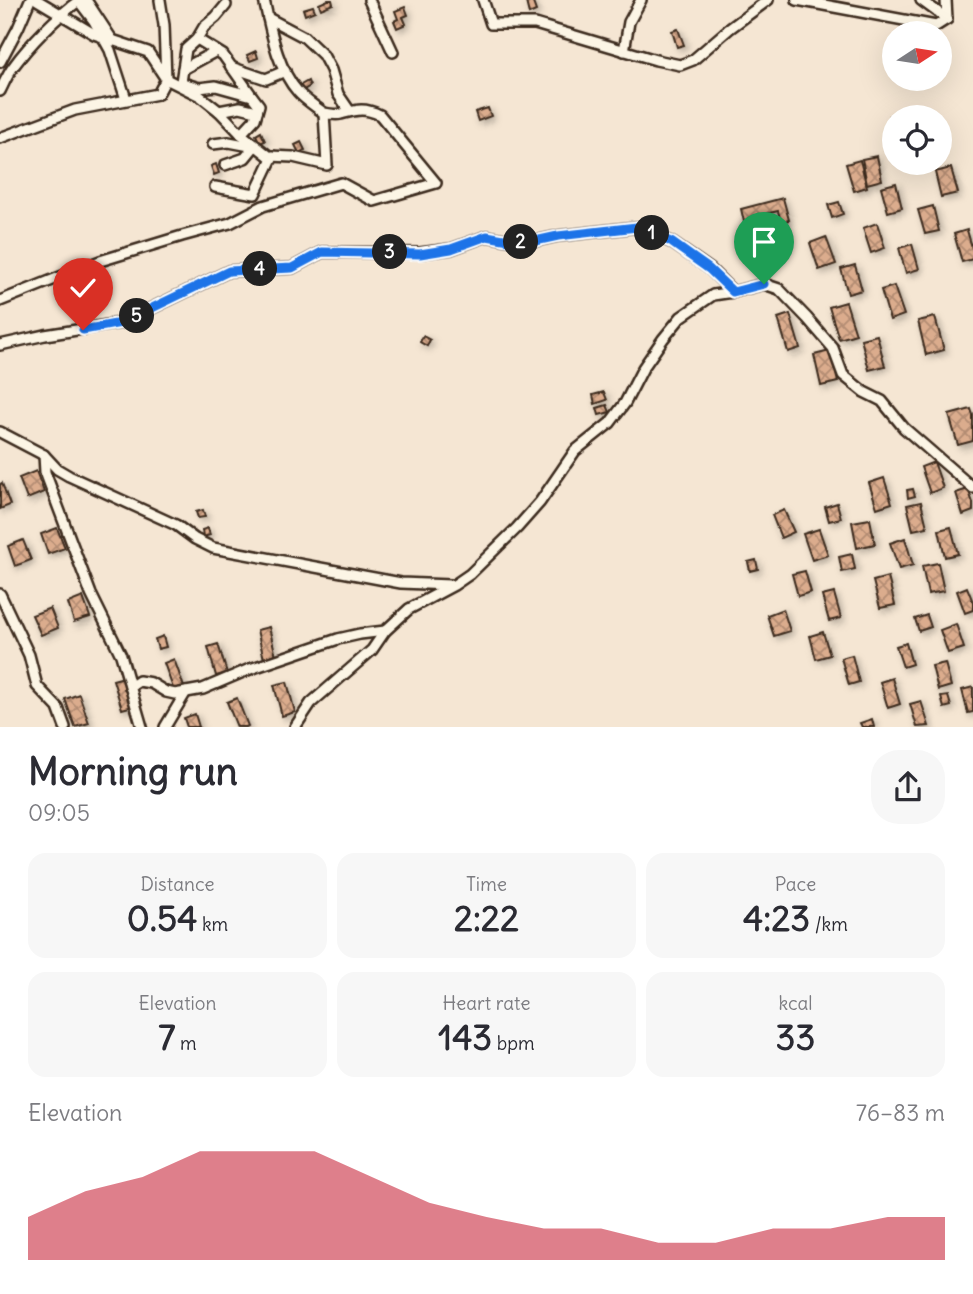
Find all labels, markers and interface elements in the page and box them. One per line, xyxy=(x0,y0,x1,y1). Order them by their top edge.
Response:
north arrow xyxy=(882,21,952,91)
map controls xyxy=(882,21,952,175)
button: locate xyxy=(882,105,952,175)
pin xyxy=(734,212,794,284)
pin: 1 xyxy=(634,216,670,250)
text: 1 xyxy=(648,220,655,244)
icon: arrive xyxy=(745,223,783,261)
pin: 2 xyxy=(504,224,538,260)
text: 2 xyxy=(515,229,526,253)
pin: 3 xyxy=(372,234,408,270)
text: 3 xyxy=(384,239,395,263)
pin: 4 xyxy=(243,252,278,286)
text: 4 xyxy=(254,256,265,280)
pin xyxy=(53,258,113,330)
icon: check xyxy=(64,269,102,307)
pin: 5 xyxy=(120,298,154,334)
text: 5 xyxy=(131,303,142,327)
text: Morning run xyxy=(28,748,238,795)
button: share xyxy=(871,750,945,824)
text: 09:05 xyxy=(28,798,90,827)
text: Distance xyxy=(140,872,215,896)
text: Time xyxy=(466,872,507,896)
text: Pace xyxy=(775,872,816,896)
text: 0.54 xyxy=(127,896,197,940)
text: 2:22 xyxy=(454,896,519,940)
text: 4:23 xyxy=(743,896,810,940)
text: km xyxy=(197,912,228,936)
text: /km xyxy=(810,912,848,936)
text: Elevation xyxy=(139,991,216,1015)
text: Heart rate xyxy=(442,991,531,1015)
text: kcal xyxy=(778,991,813,1015)
text: 7 xyxy=(158,1015,175,1059)
text: 143 xyxy=(438,1015,492,1059)
text: 33 xyxy=(776,1015,815,1059)
text: m xyxy=(175,1031,197,1055)
text: bpm xyxy=(492,1031,535,1055)
text: Elevation xyxy=(28,1098,122,1127)
text: 76–83 m xyxy=(856,1098,945,1127)

